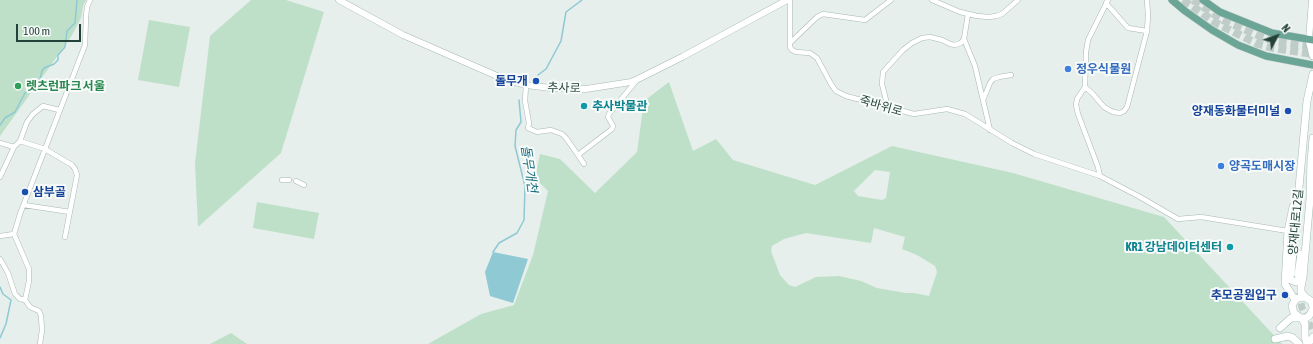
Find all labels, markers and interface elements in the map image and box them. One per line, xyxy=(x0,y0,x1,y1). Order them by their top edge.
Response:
scale bar xyxy=(18,16,83,42)
north arrow xyxy=(1257,16,1297,56)
text: N xyxy=(1279,22,1293,35)
text: 100 m xyxy=(23,24,50,38)
place label: 정우식물원 xyxy=(1076,62,1131,76)
marker: 정우식물원 xyxy=(1063,64,1073,74)
place label: 돌무개 xyxy=(495,74,528,88)
marker: 돌무개 xyxy=(531,76,541,86)
place label: 렛츠런파크 서울 xyxy=(26,79,105,93)
street label: 추사로 xyxy=(547,80,581,96)
marker: 렛츠런파크 서울 xyxy=(13,81,23,91)
street label: 죽바위로 xyxy=(858,93,904,119)
place label: 추사박물관 xyxy=(592,99,647,113)
marker: 추사박물관 xyxy=(579,101,589,111)
place label: 양재동화물터미널 xyxy=(1192,104,1280,118)
marker: 양재동화물터미널 xyxy=(1283,106,1293,116)
water label: 돌무개천 xyxy=(518,144,540,194)
place label: 양곡도매시장 xyxy=(1229,159,1295,173)
marker: 양곡도매시장 xyxy=(1216,161,1226,171)
place label: 삼부골 xyxy=(33,185,66,199)
marker: 삼부골 xyxy=(20,187,30,197)
street label: 양재대로12길 xyxy=(1286,188,1306,256)
place label: KR1 강남데이터센터 xyxy=(1126,240,1222,254)
marker: KR1 강남데이터센터 xyxy=(1225,242,1235,252)
place label: 추모공원입구 xyxy=(1211,288,1277,302)
marker: 추모공원입구 xyxy=(1280,290,1290,300)

